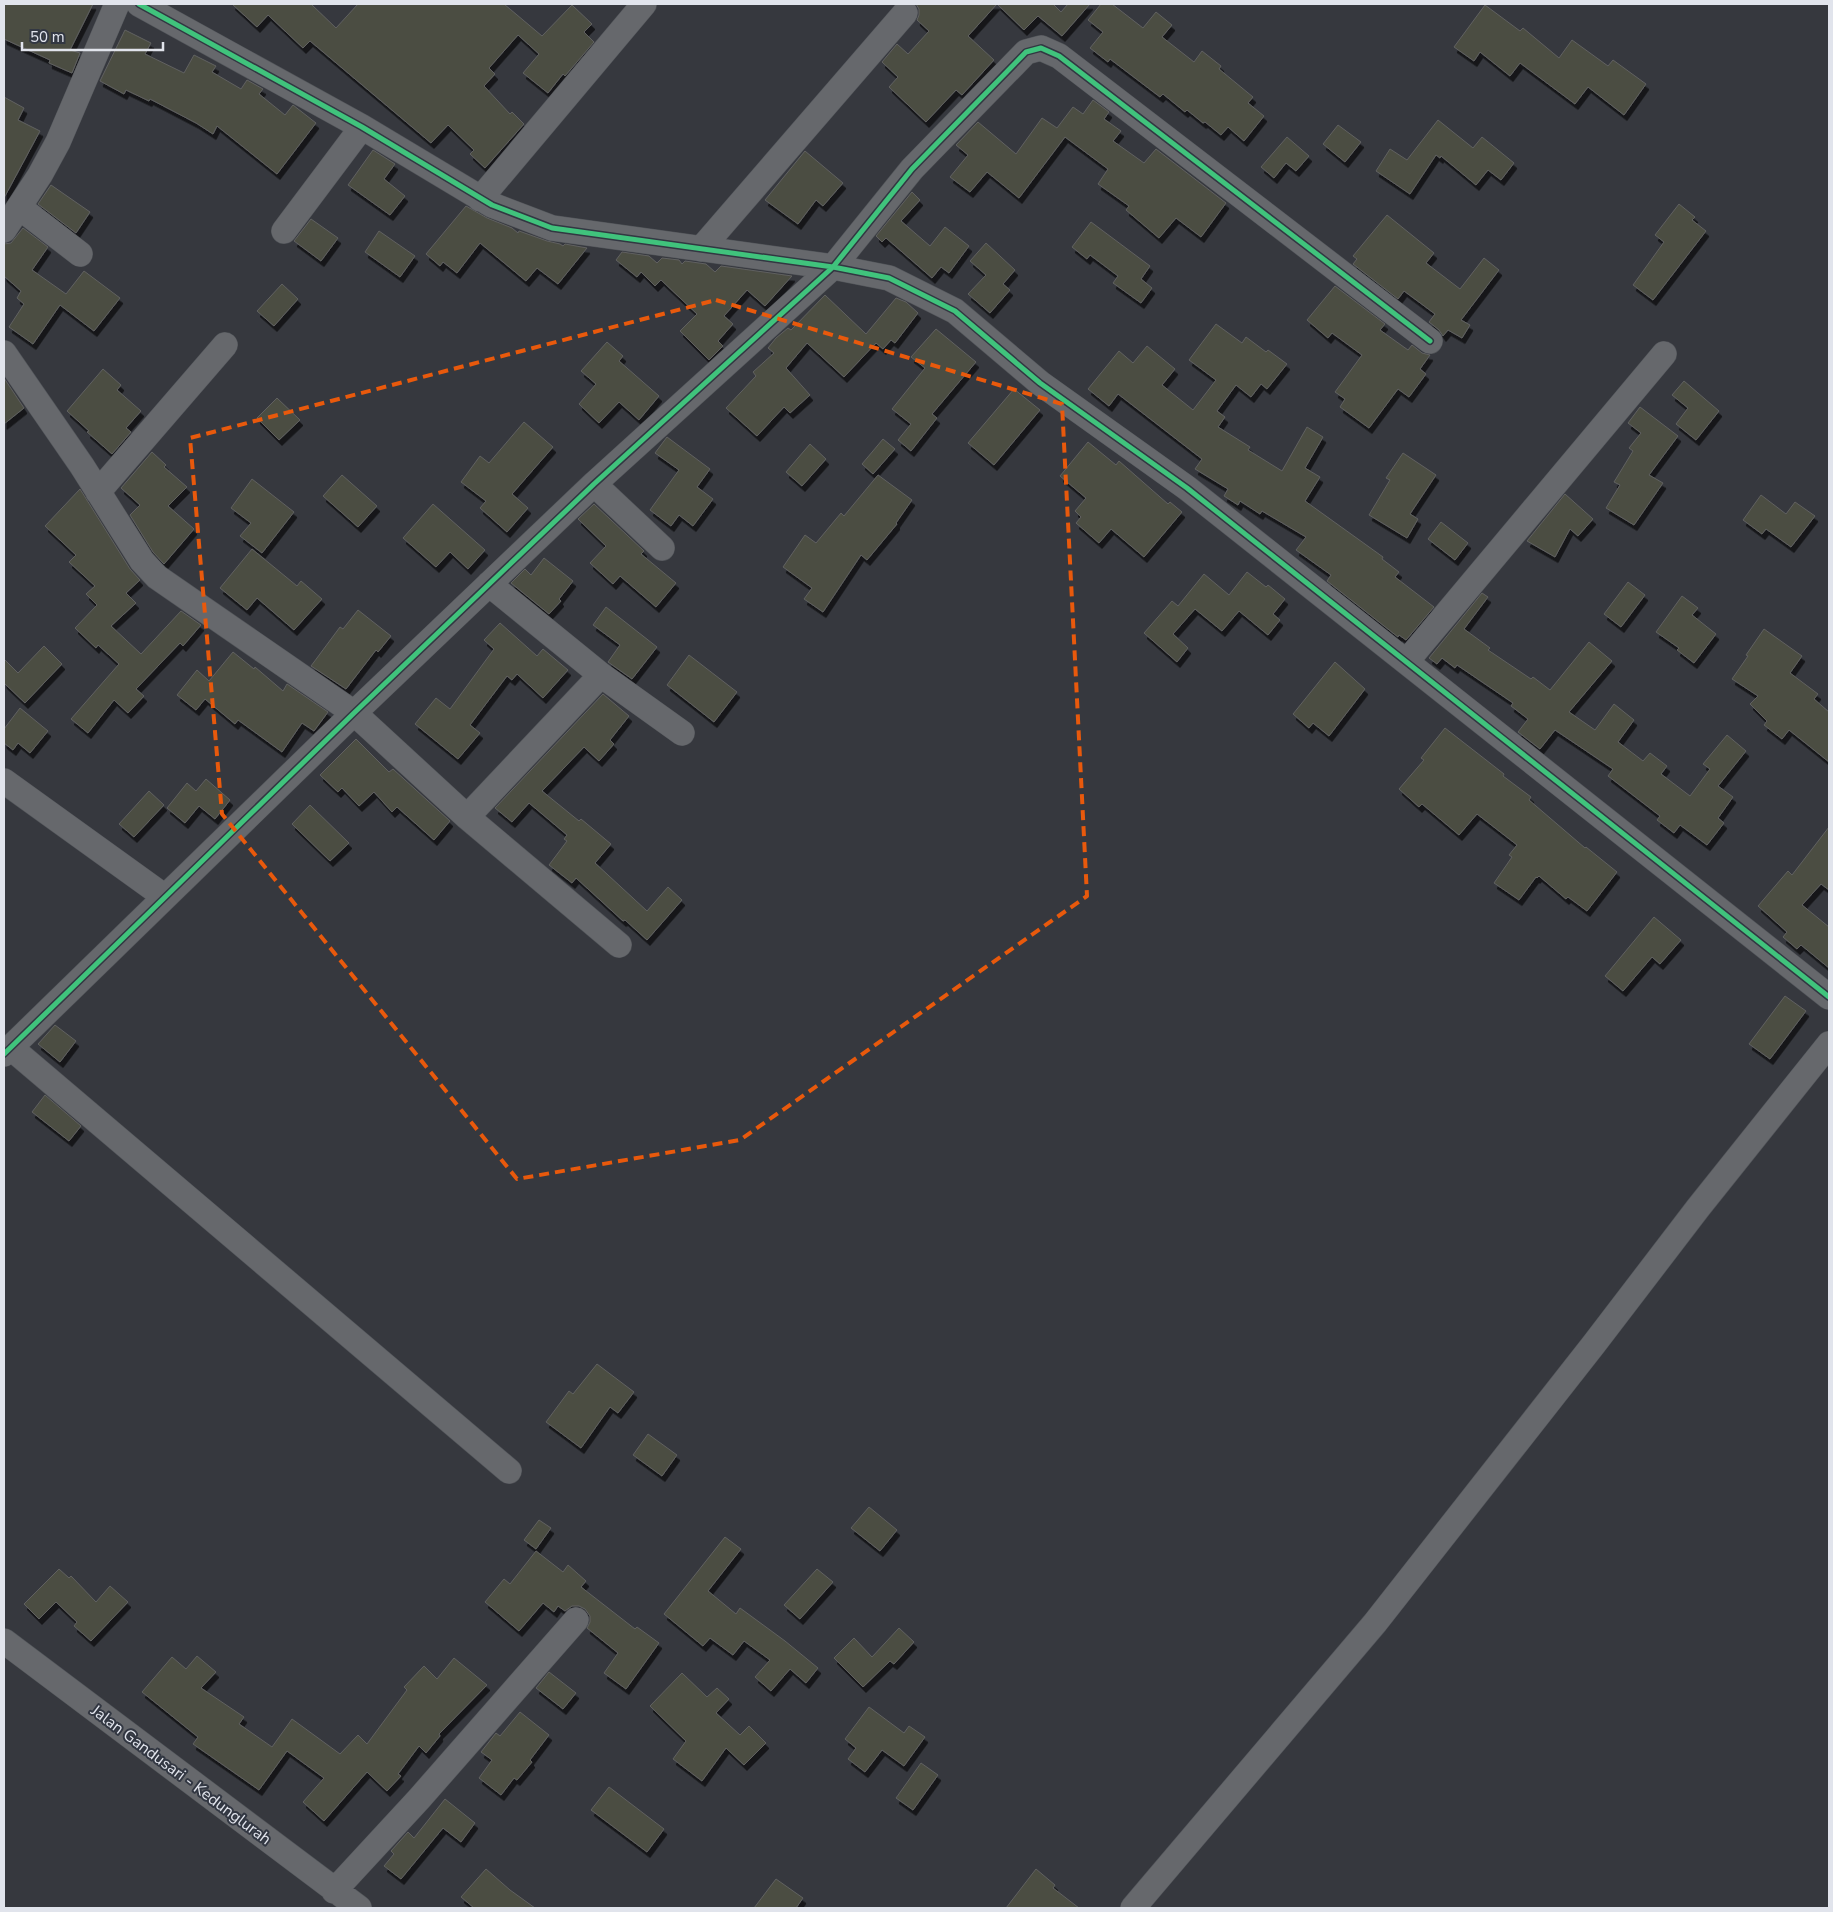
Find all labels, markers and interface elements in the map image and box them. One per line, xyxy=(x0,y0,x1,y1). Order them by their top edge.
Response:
scale bar xyxy=(22,20,164,52)
text: 50 m xyxy=(30,27,65,47)
street label: Jalan Gandusari - Kedunglurah xyxy=(86,1699,276,1850)

